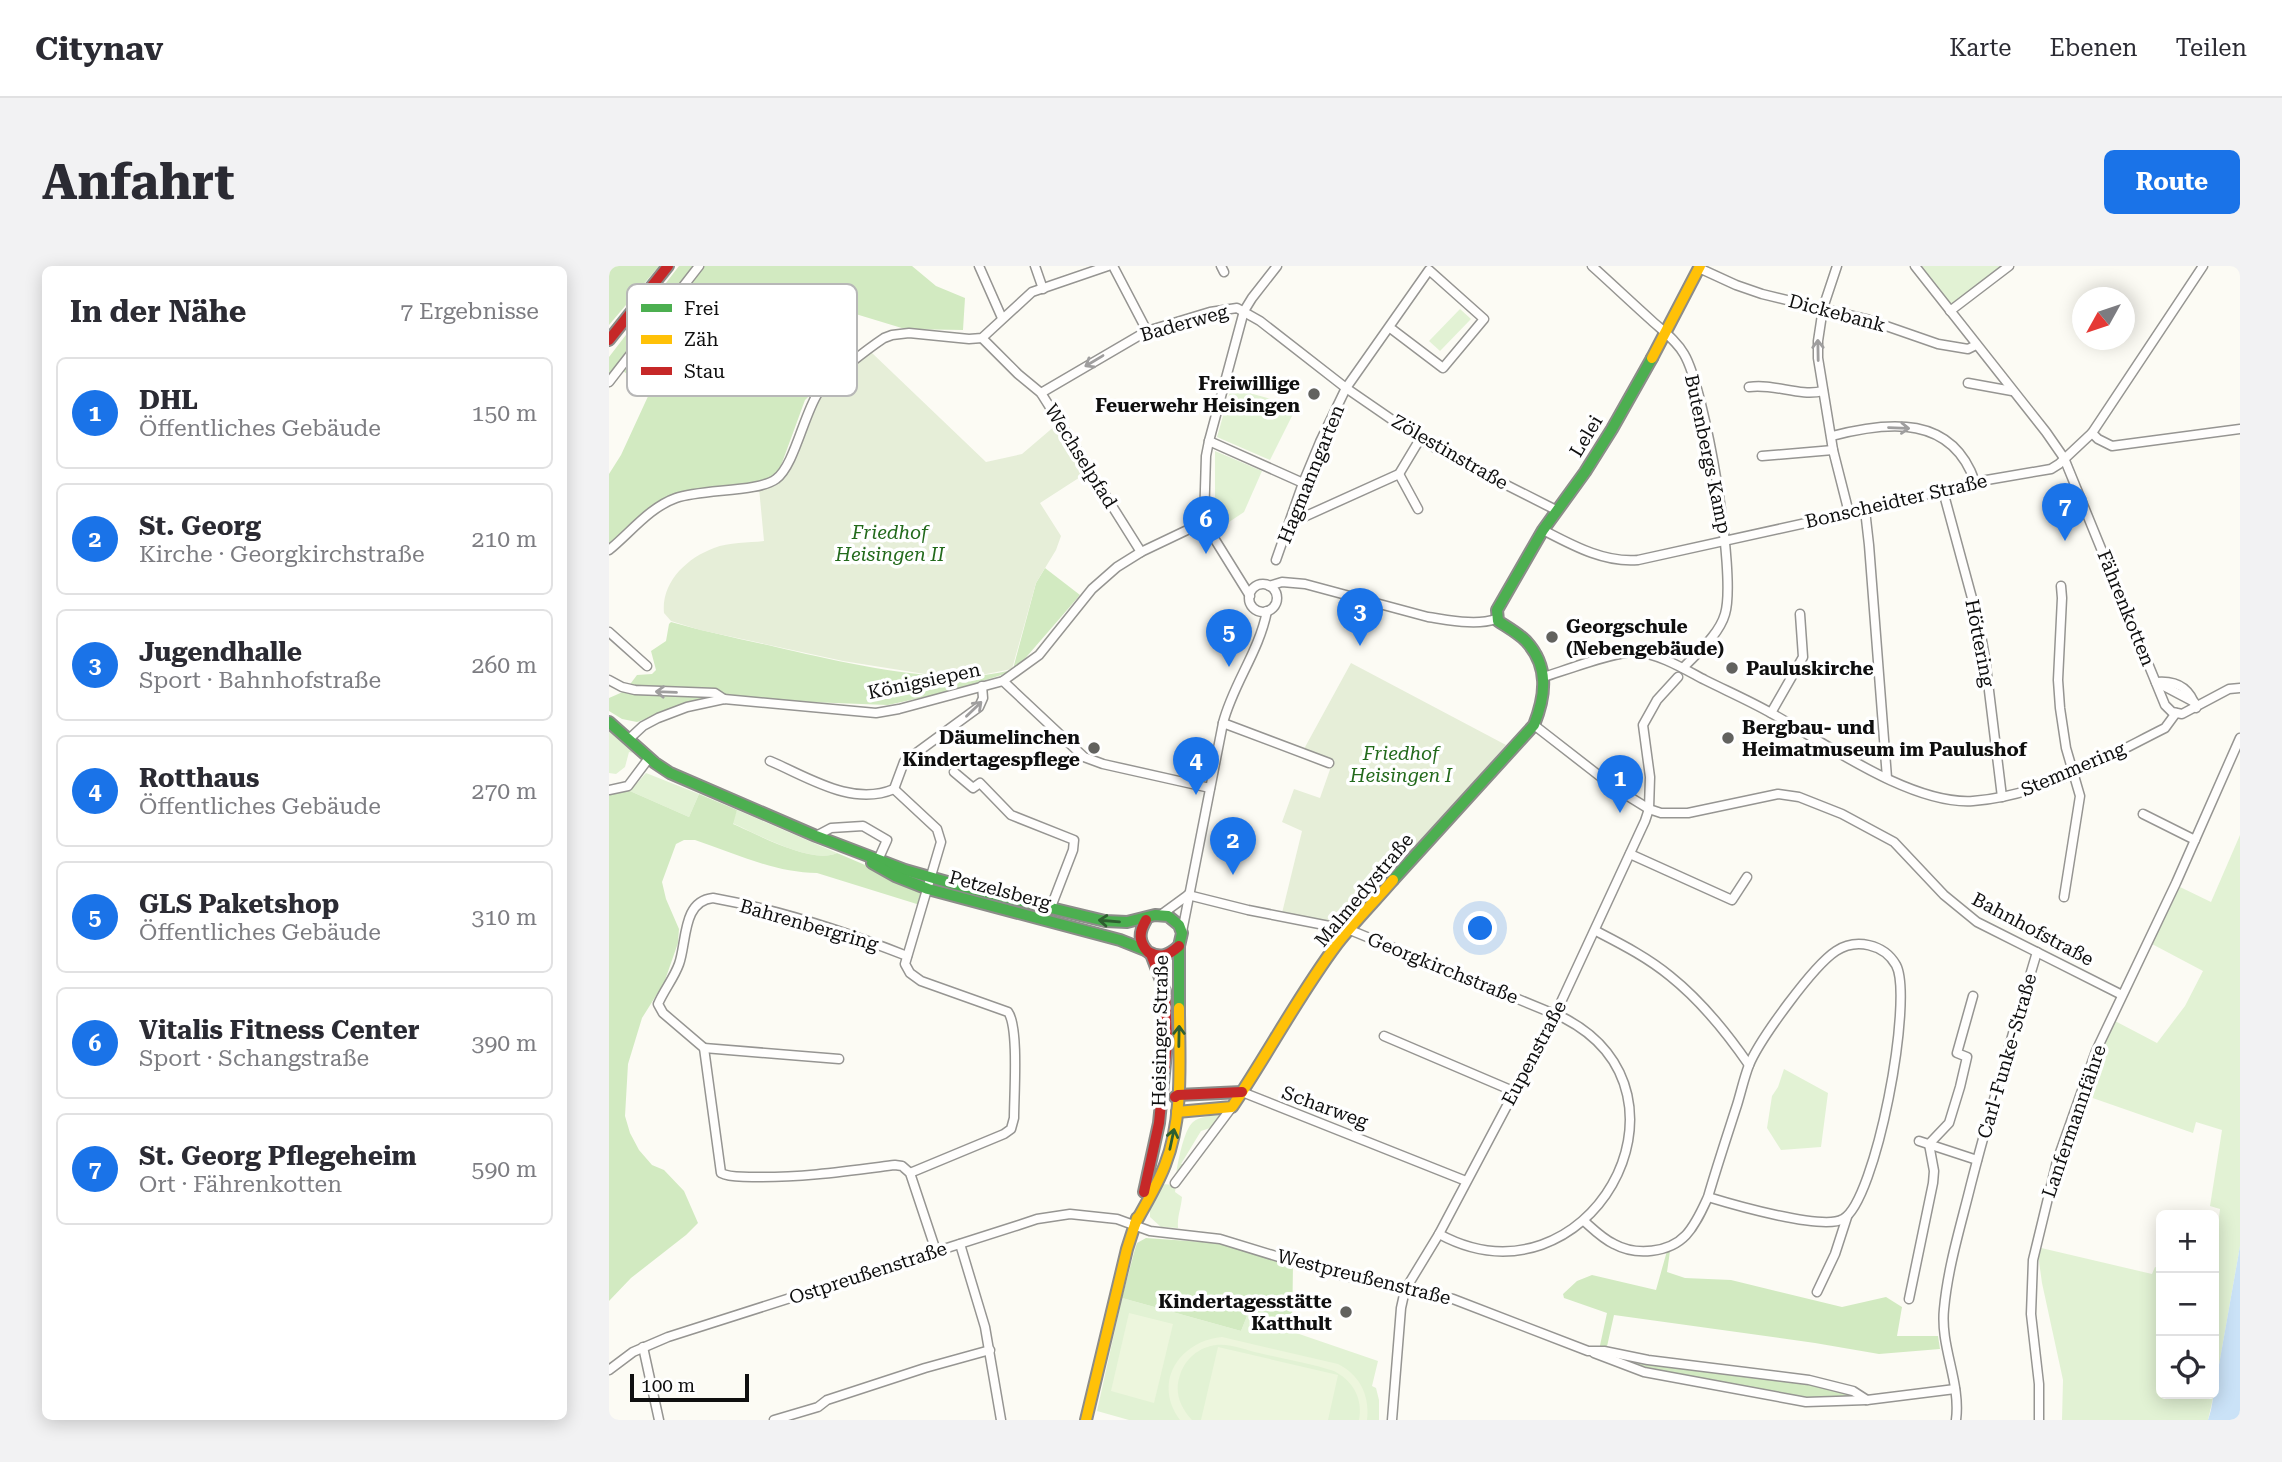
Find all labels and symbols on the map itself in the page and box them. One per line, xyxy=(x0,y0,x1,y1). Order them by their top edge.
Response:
legend xyxy=(627,284,857,396)
north arrow xyxy=(2072,287,2135,350)
street label: Dickebank xyxy=(1786,289,1888,337)
text: Frei xyxy=(684,297,719,320)
street label: Baderweg xyxy=(1138,299,1231,346)
text: Zäh xyxy=(684,328,719,351)
one-way arrow xyxy=(1811,339,1825,362)
one-way arrow xyxy=(1084,355,1104,369)
text: Stau xyxy=(684,360,725,383)
place label: Freiwillige Feuerwehr Heisingen xyxy=(1095,372,1300,417)
street label: Butenbergs Kamp xyxy=(1680,372,1736,536)
marker: Freiwillige Feuerwehr Heisingen xyxy=(1306,386,1322,402)
street label: Wechselpfad xyxy=(1040,400,1122,512)
street label: Hagmanngarten xyxy=(1273,401,1349,547)
street label: Zölestinstraße xyxy=(1388,409,1512,495)
street label: Lelei xyxy=(1565,411,1607,461)
one-way arrow xyxy=(1887,421,1910,434)
street label: Bonscheidter Straße xyxy=(1803,469,1989,533)
pin: 7 xyxy=(2042,483,2088,541)
pin: 6 xyxy=(1183,496,1229,554)
park label: Friedhof Heisingen II xyxy=(834,521,946,566)
street label: Fährenkotten xyxy=(2092,547,2160,669)
pin: 3 xyxy=(1337,588,1383,646)
street label: Höttering xyxy=(1960,597,2000,689)
pin: 5 xyxy=(1206,609,1252,667)
place label: Georgschule (Nebengebäude) xyxy=(1566,615,1724,660)
marker: Georgschule (Nebengebäude) xyxy=(1544,629,1560,645)
place label: Pauluskirche xyxy=(1746,657,1874,680)
street label: Königsiepen xyxy=(865,658,983,704)
marker: Pauluskirche xyxy=(1724,660,1740,676)
one-way arrow xyxy=(655,685,678,699)
one-way arrow xyxy=(966,700,983,717)
place label: Bergbau- und Heimatmuseum im Paulushof xyxy=(1742,716,2028,761)
place label: Däumelinchen Kindertagespflege xyxy=(902,726,1080,771)
marker: Bergbau- und Heimatmuseum im Paulushof xyxy=(1720,730,1736,746)
pin: 4 xyxy=(1173,737,1219,795)
street label: Stemmering xyxy=(2017,737,2129,801)
marker: Däumelinchen Kindertagespflege xyxy=(1086,740,1102,756)
park label: Friedhof Heisingen I xyxy=(1349,742,1453,787)
pin: 1 xyxy=(1597,755,1643,813)
pin: 2 xyxy=(1210,817,1256,875)
street label: Malmedystraße xyxy=(1310,828,1418,952)
street label: Petzelsberg xyxy=(947,865,1054,915)
street label: Bahnhofstraße xyxy=(1968,887,2098,971)
street label: Bahrenbergring xyxy=(737,894,881,956)
your location xyxy=(1463,911,1497,945)
one-way arrow xyxy=(1098,914,1121,927)
street label: Georgkirchstraße xyxy=(1364,927,1522,1009)
street label: Heisinger Straße xyxy=(1147,955,1173,1107)
street label: Carl-Funke-Straße xyxy=(1972,971,2042,1141)
street label: Eupenstraße xyxy=(1497,997,1571,1109)
one-way arrow xyxy=(1172,1024,1186,1047)
street label: Lanfermannfähre xyxy=(2037,1041,2111,1201)
street label: Scharweg xyxy=(1279,1081,1371,1133)
one-way arrow xyxy=(1166,1128,1180,1151)
street label: Ostpreußenstraße xyxy=(786,1237,950,1309)
street label: Westpreußenstraße xyxy=(1275,1244,1453,1310)
place label: Kindertagesstätte Katthult xyxy=(1158,1290,1332,1335)
marker: Kindertagesstätte Katthult xyxy=(1338,1304,1354,1320)
scale bar xyxy=(630,1371,749,1403)

